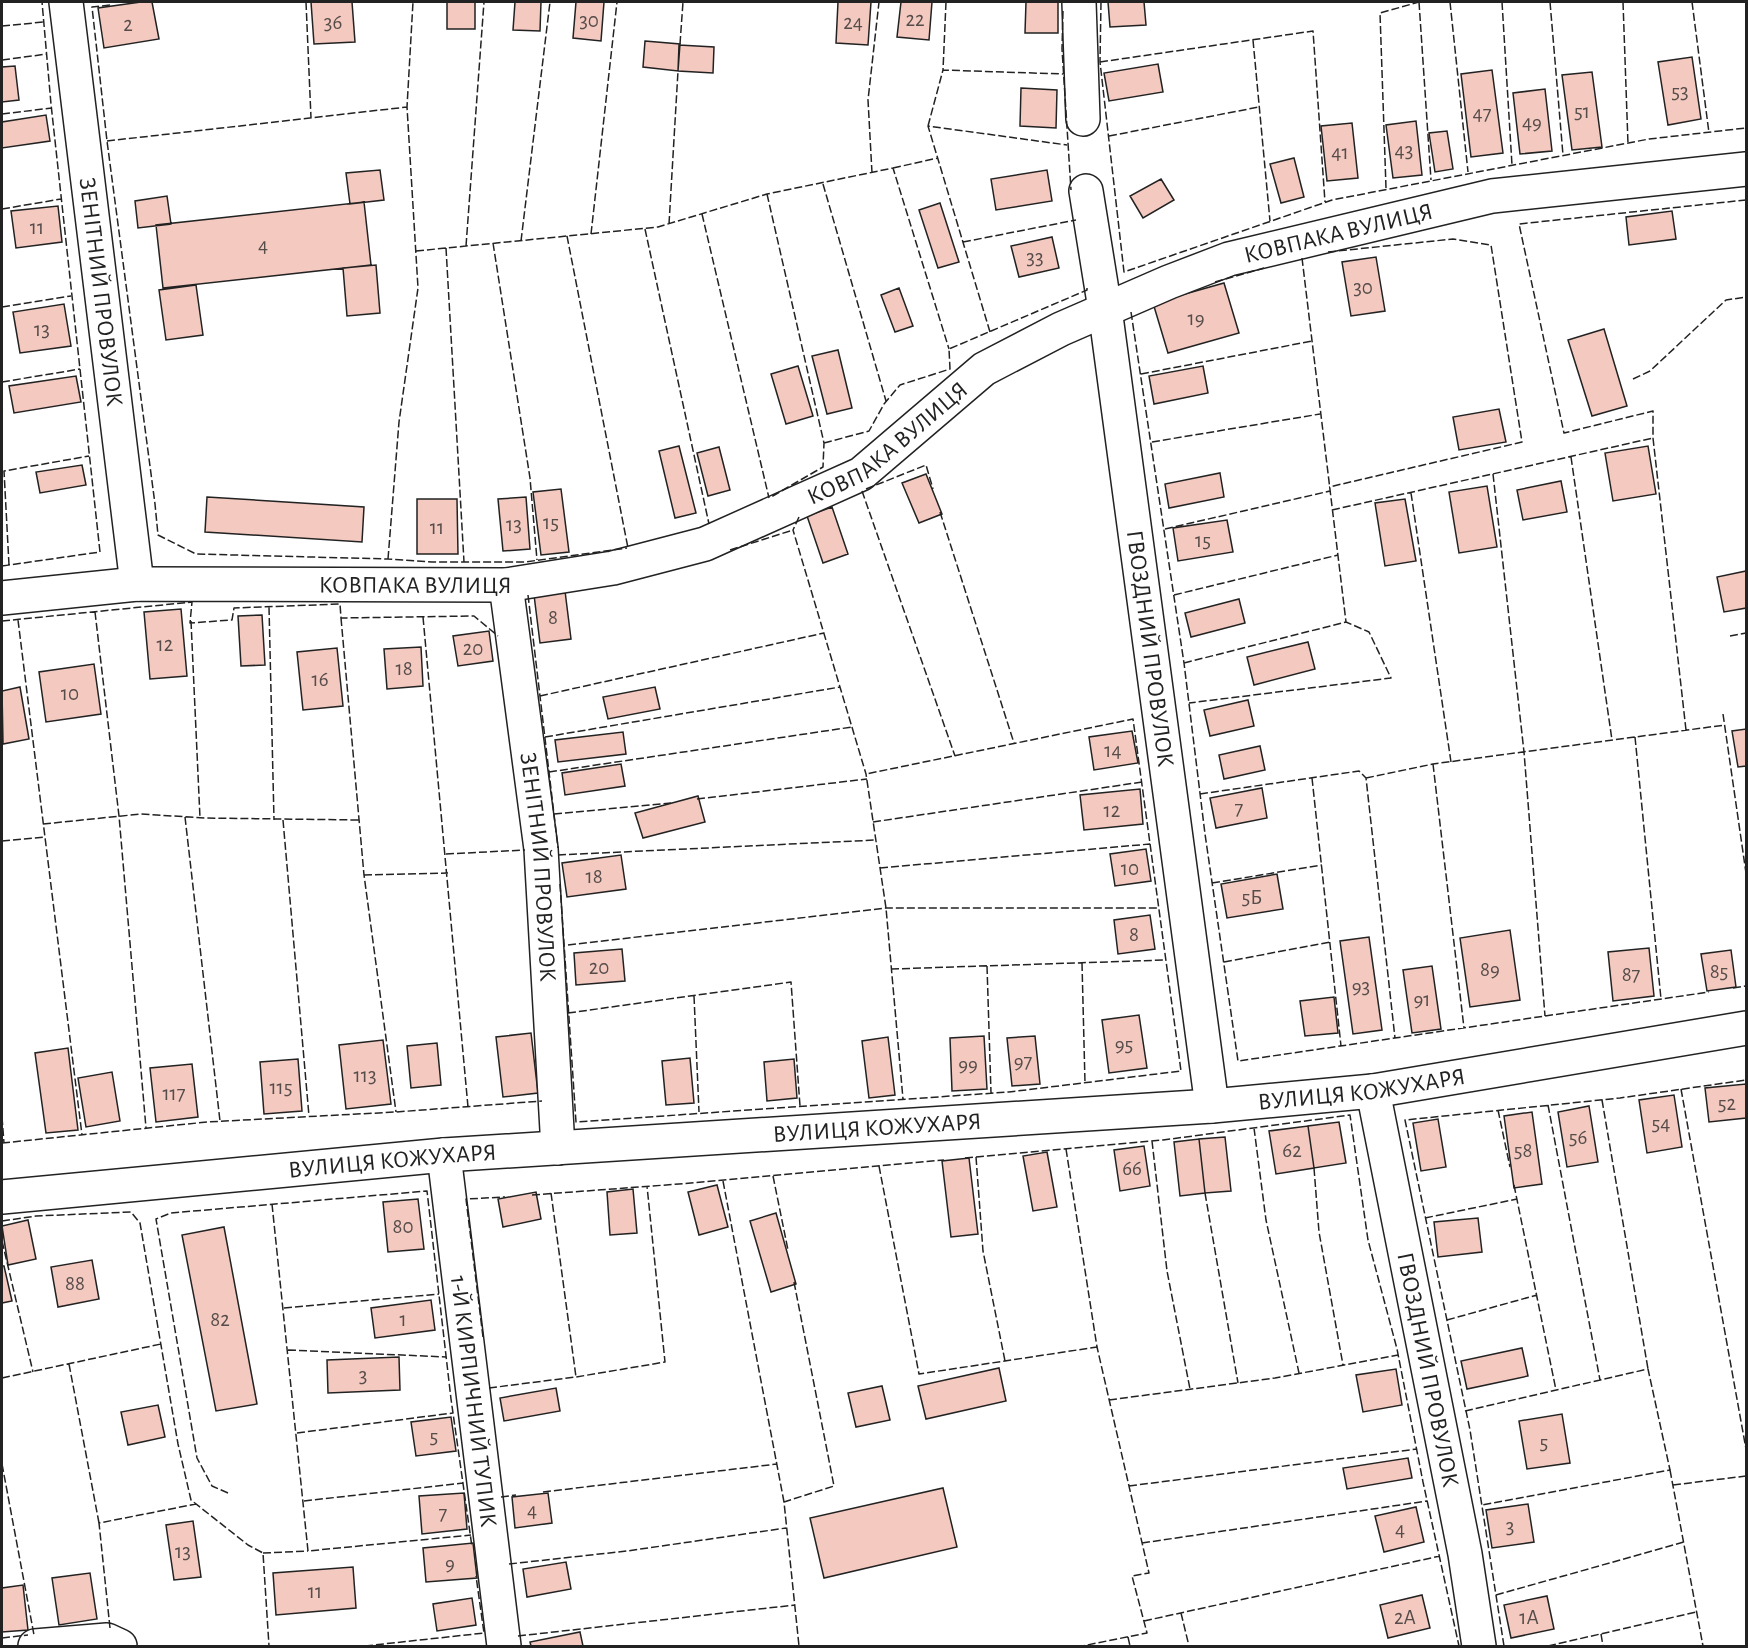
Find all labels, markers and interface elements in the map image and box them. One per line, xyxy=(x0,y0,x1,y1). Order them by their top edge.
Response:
house number: 22 xyxy=(905,9,925,30)
house number: 30 xyxy=(579,10,599,31)
house number: 36 xyxy=(324,12,342,33)
house number: 24 xyxy=(843,12,863,33)
house number: 2 xyxy=(123,14,133,35)
house number: 53 xyxy=(1671,81,1689,102)
house number: 51 xyxy=(1574,101,1590,122)
house number: 47 xyxy=(1473,103,1492,124)
house number: 49 xyxy=(1522,112,1542,133)
house number: 43 xyxy=(1395,140,1413,161)
house number: 41 xyxy=(1331,142,1349,163)
street label: ЗЕНІТНИЙ ПРОВУЛОК xyxy=(75,176,126,408)
street label: КОВПАКА ВУЛИЦЯ xyxy=(1242,200,1435,268)
house number: 11 xyxy=(30,217,44,238)
house number: 4 xyxy=(258,235,268,256)
house number: 33 xyxy=(1026,247,1044,268)
house number: 30 xyxy=(1353,277,1373,298)
house number: 19 xyxy=(1187,308,1205,329)
house number: 13 xyxy=(34,319,50,340)
street label: КОВПАКА ВУЛИЦЯ xyxy=(804,378,972,509)
house number: 15 xyxy=(543,512,559,533)
house number: 13 xyxy=(506,514,522,535)
house number: 11 xyxy=(430,517,444,538)
street label: ГВОЗДНИЙ ПРОВУЛОК xyxy=(1122,529,1177,768)
house number: 15 xyxy=(1195,530,1211,551)
street label: КОВПАКА ВУЛИЦЯ xyxy=(319,573,512,598)
house number: 8 xyxy=(548,607,558,628)
house number: 12 xyxy=(157,634,173,655)
house number: 20 xyxy=(463,638,483,659)
house number: 18 xyxy=(395,658,413,679)
house number: 16 xyxy=(311,669,329,690)
house number: 10 xyxy=(61,683,79,704)
house number: 14 xyxy=(1104,740,1122,761)
street label: ЗЕНІТНИЙ ПРОВУЛОК xyxy=(515,751,560,982)
house number: 7 xyxy=(1235,798,1244,819)
house number: 12 xyxy=(1104,800,1120,821)
house number: 10 xyxy=(1121,858,1139,879)
house number: 18 xyxy=(585,866,603,887)
house number: 5Б xyxy=(1242,887,1262,908)
house number: 8 xyxy=(1129,924,1139,945)
house number: 20 xyxy=(589,957,609,978)
house number: 89 xyxy=(1480,959,1500,980)
house number: 85 xyxy=(1710,961,1728,982)
house number: 87 xyxy=(1622,964,1641,985)
house number: 93 xyxy=(1352,976,1370,997)
house number: 91 xyxy=(1413,989,1431,1010)
house number: 95 xyxy=(1115,1034,1133,1055)
house number: 97 xyxy=(1014,1051,1033,1072)
house number: 99 xyxy=(958,1054,978,1075)
house number: 113 xyxy=(353,1065,377,1086)
street label: ВУЛИЦЯ КОЖУХАРЯ xyxy=(1257,1065,1467,1115)
house number: 115 xyxy=(269,1077,293,1098)
house number: 117 xyxy=(162,1083,186,1104)
house number: 52 xyxy=(1718,1093,1736,1114)
street label: ВУЛИЦЯ КОЖУХАРЯ xyxy=(772,1110,982,1147)
house number: 54 xyxy=(1652,1113,1670,1134)
house number: 56 xyxy=(1569,1127,1587,1148)
house number: 62 xyxy=(1282,1140,1302,1161)
house number: 58 xyxy=(1514,1140,1532,1161)
street label: ВУЛИЦЯ КОЖУХАРЯ xyxy=(287,1141,497,1183)
house number: 66 xyxy=(1122,1158,1142,1179)
house number: 80 xyxy=(392,1216,414,1237)
street label: ГВОЗДНИЙ ПРОВУЛОК xyxy=(1392,1250,1462,1489)
house number: 88 xyxy=(65,1273,85,1294)
street label: 1-Й КИРПИЧНИЙ ТУПИК xyxy=(446,1274,500,1528)
house number: 82 xyxy=(210,1309,230,1330)
house number: 1 xyxy=(399,1309,407,1330)
house number: 3 xyxy=(359,1365,367,1386)
house number: 5 xyxy=(430,1426,438,1447)
house number: 5 xyxy=(1540,1432,1548,1453)
house number: 4 xyxy=(527,1500,537,1521)
house number: 7 xyxy=(439,1503,448,1524)
house number: 3 xyxy=(1506,1516,1514,1537)
house number: 4 xyxy=(1395,1519,1405,1540)
house number: 13 xyxy=(175,1541,191,1562)
house number: 9 xyxy=(445,1553,455,1574)
house number: 11 xyxy=(308,1581,322,1602)
house number: 2А xyxy=(1394,1607,1416,1628)
house number: 1А xyxy=(1519,1607,1539,1628)

